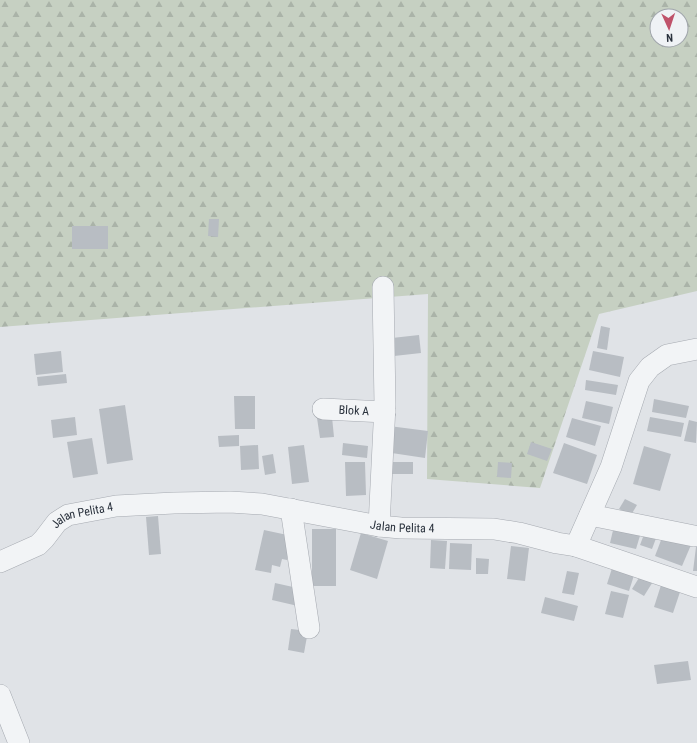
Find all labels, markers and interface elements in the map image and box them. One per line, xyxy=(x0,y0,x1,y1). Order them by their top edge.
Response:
north arrow xyxy=(649,8,689,48)
text: N xyxy=(666,31,673,44)
street label: Blok A xyxy=(338,403,370,418)
street label: Jalan Pelita 4 xyxy=(48,500,114,531)
street label: Jalan Pelita 4 xyxy=(369,517,435,535)

